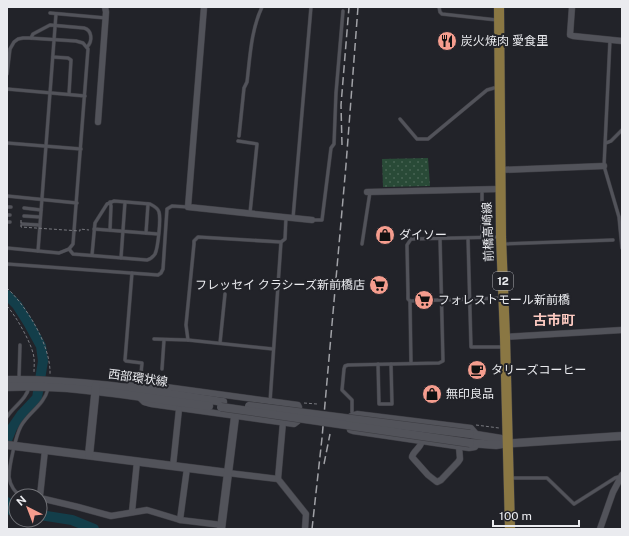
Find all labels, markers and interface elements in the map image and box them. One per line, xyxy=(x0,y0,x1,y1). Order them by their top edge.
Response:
restaurant icon: 炭火焼肉 愛食里 xyxy=(436,30,458,52)
place label: 炭火焼肉 愛食里 xyxy=(461,34,548,48)
street label: 前橋高崎線 xyxy=(480,202,496,262)
shop icon: ダイソー xyxy=(374,224,396,246)
place label: ダイソー xyxy=(399,228,447,242)
road number: 12 xyxy=(493,272,513,290)
supermarket icon: フレッセイ クラシーズ新前橋店 xyxy=(368,274,390,296)
place label: フレッセイ クラシーズ新前橋店 xyxy=(195,278,365,292)
supermarket icon: フォレストモール新前橋 xyxy=(413,289,435,311)
place label: フォレストモール新前橋 xyxy=(438,293,570,307)
district label: 古市町 xyxy=(533,312,575,328)
cafe icon: タリーズコーヒー xyxy=(466,359,488,381)
place label: タリーズコーヒー xyxy=(491,363,586,377)
street label: 西部環状線 xyxy=(107,367,169,389)
shop icon: 無印良品 xyxy=(421,383,443,405)
place label: 無印良品 xyxy=(446,387,494,401)
north arrow xyxy=(8,488,48,528)
text: N xyxy=(14,493,29,508)
scale bar xyxy=(493,502,579,528)
text: 100 m xyxy=(499,509,532,523)

